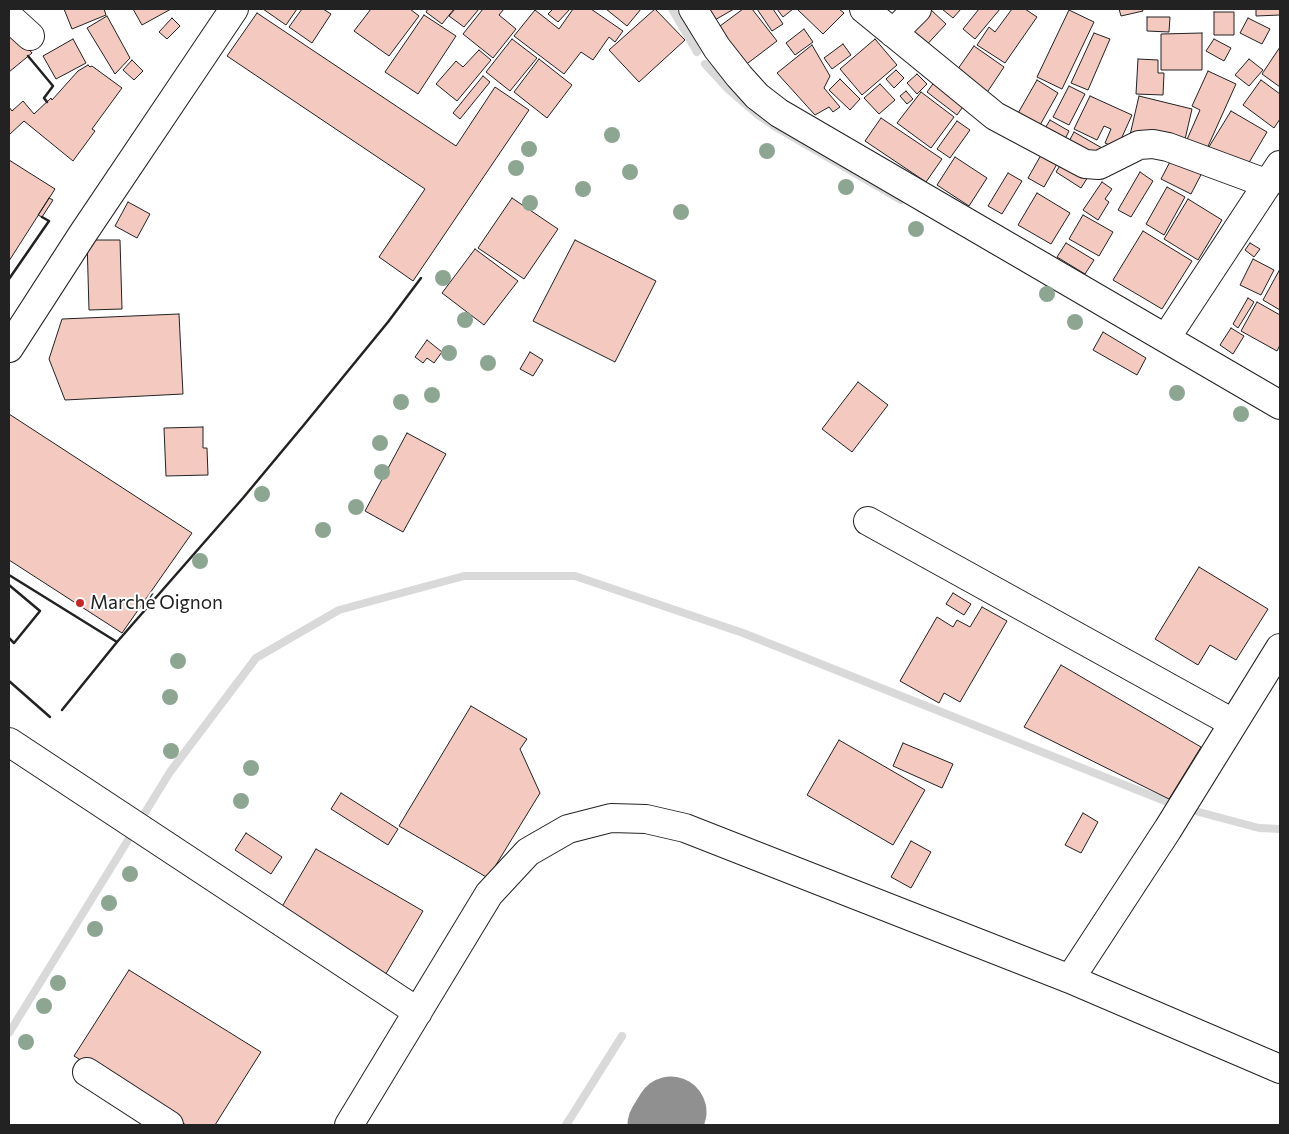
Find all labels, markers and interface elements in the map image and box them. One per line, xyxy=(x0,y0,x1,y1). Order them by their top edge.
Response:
place label: Marché Oignon xyxy=(90,592,223,614)
marker: Marché Oignon xyxy=(74,597,86,609)

